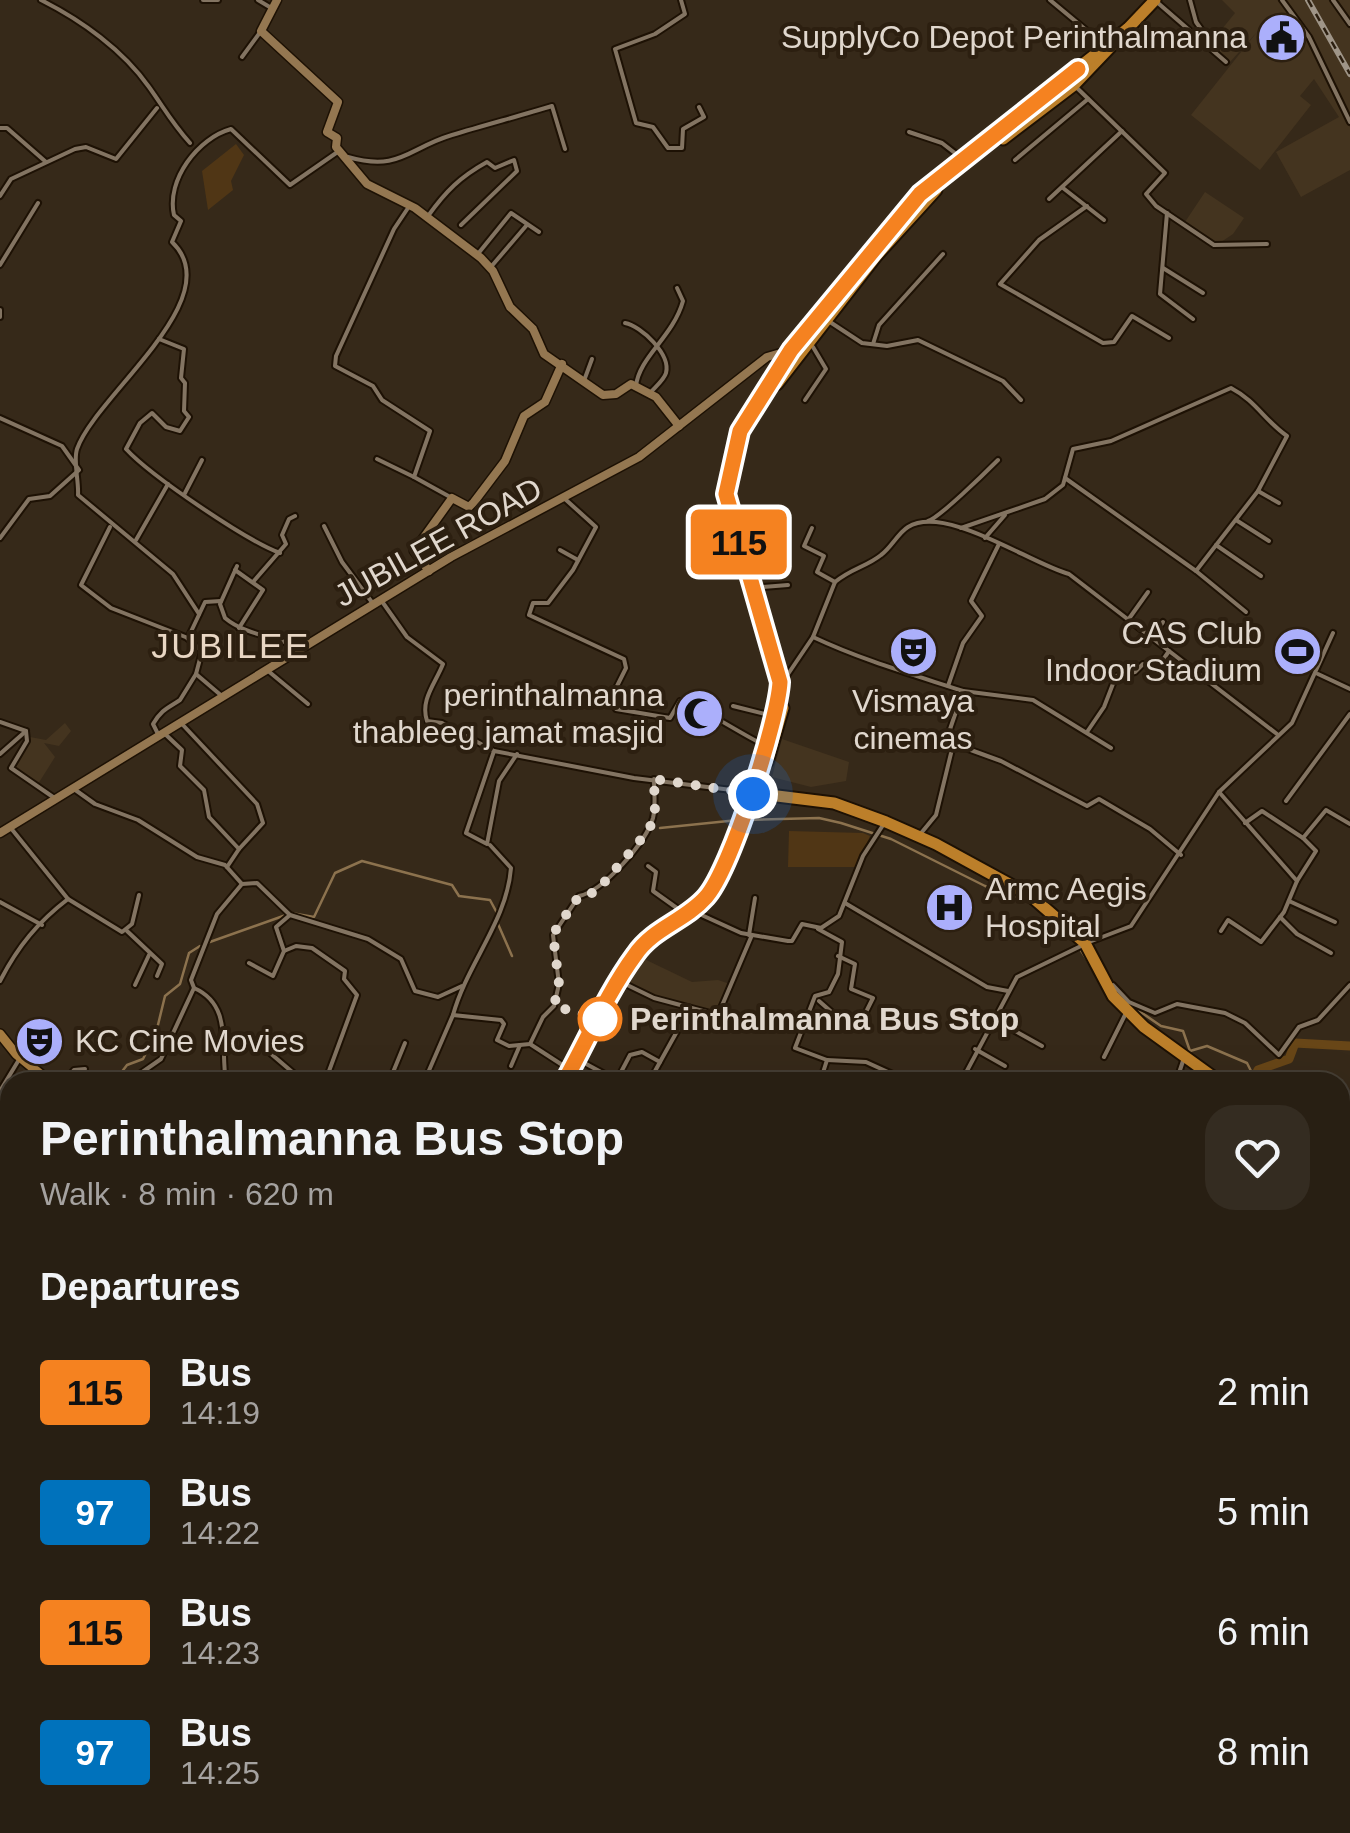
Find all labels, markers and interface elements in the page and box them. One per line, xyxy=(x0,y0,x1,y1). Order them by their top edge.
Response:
public building icon: SupplyCo Depot Perinthalmanna xyxy=(1256,11,1308,63)
place label: SupplyCo Depot Perinthalmanna xyxy=(781,19,1247,55)
street label: JUBILEE ROAD xyxy=(328,470,548,614)
line badge: 115 xyxy=(682,510,796,574)
text: 115 xyxy=(711,523,767,562)
place label: CAS Club Indoor Stadium xyxy=(1045,615,1262,688)
theatre icon: Vismaya cinemas xyxy=(887,625,939,677)
sports icon: CAS Club Indoor Stadium xyxy=(1271,625,1323,677)
district label: JUBILEE xyxy=(151,626,311,665)
place label: perinthalmanna thableeg jamat masjid xyxy=(353,677,664,750)
place label: Vismaya cinemas xyxy=(852,683,974,756)
mosque icon: perinthalmanna thableeg jamat masjid xyxy=(673,687,725,739)
your location xyxy=(728,769,778,819)
place label: Armc Aegis Hospital xyxy=(985,871,1147,944)
hospital icon: Armc Aegis Hospital xyxy=(924,881,976,933)
marker: Perinthalmanna Bus Stop xyxy=(579,998,621,1040)
place label: Perinthalmanna Bus Stop xyxy=(630,1001,1019,1037)
theatre icon: KC Cine Movies xyxy=(14,1015,66,1067)
place label: KC Cine Movies xyxy=(75,1023,304,1059)
button: heart xyxy=(1205,1105,1310,1210)
text: Perinthalmanna Bus Stop xyxy=(40,1112,624,1165)
text: Walk · 8 min · 620 m xyxy=(40,1176,334,1212)
text: Departures xyxy=(40,1266,241,1308)
text: Bus xyxy=(180,1352,252,1394)
text: 2 min xyxy=(1217,1371,1310,1413)
text: 115 xyxy=(67,1373,123,1412)
text: 14:19 xyxy=(180,1395,260,1431)
text: Bus xyxy=(180,1472,252,1514)
text: 5 min xyxy=(1217,1491,1310,1533)
text: 97 xyxy=(76,1493,114,1532)
text: 14:22 xyxy=(180,1515,260,1551)
text: Bus xyxy=(180,1592,252,1634)
text: 6 min xyxy=(1217,1611,1310,1653)
text: 115 xyxy=(67,1613,123,1652)
text: 14:23 xyxy=(180,1635,260,1671)
text: Bus xyxy=(180,1712,252,1754)
text: 8 min xyxy=(1217,1731,1310,1773)
text: 97 xyxy=(76,1733,114,1772)
text: 14:25 xyxy=(180,1755,260,1791)

